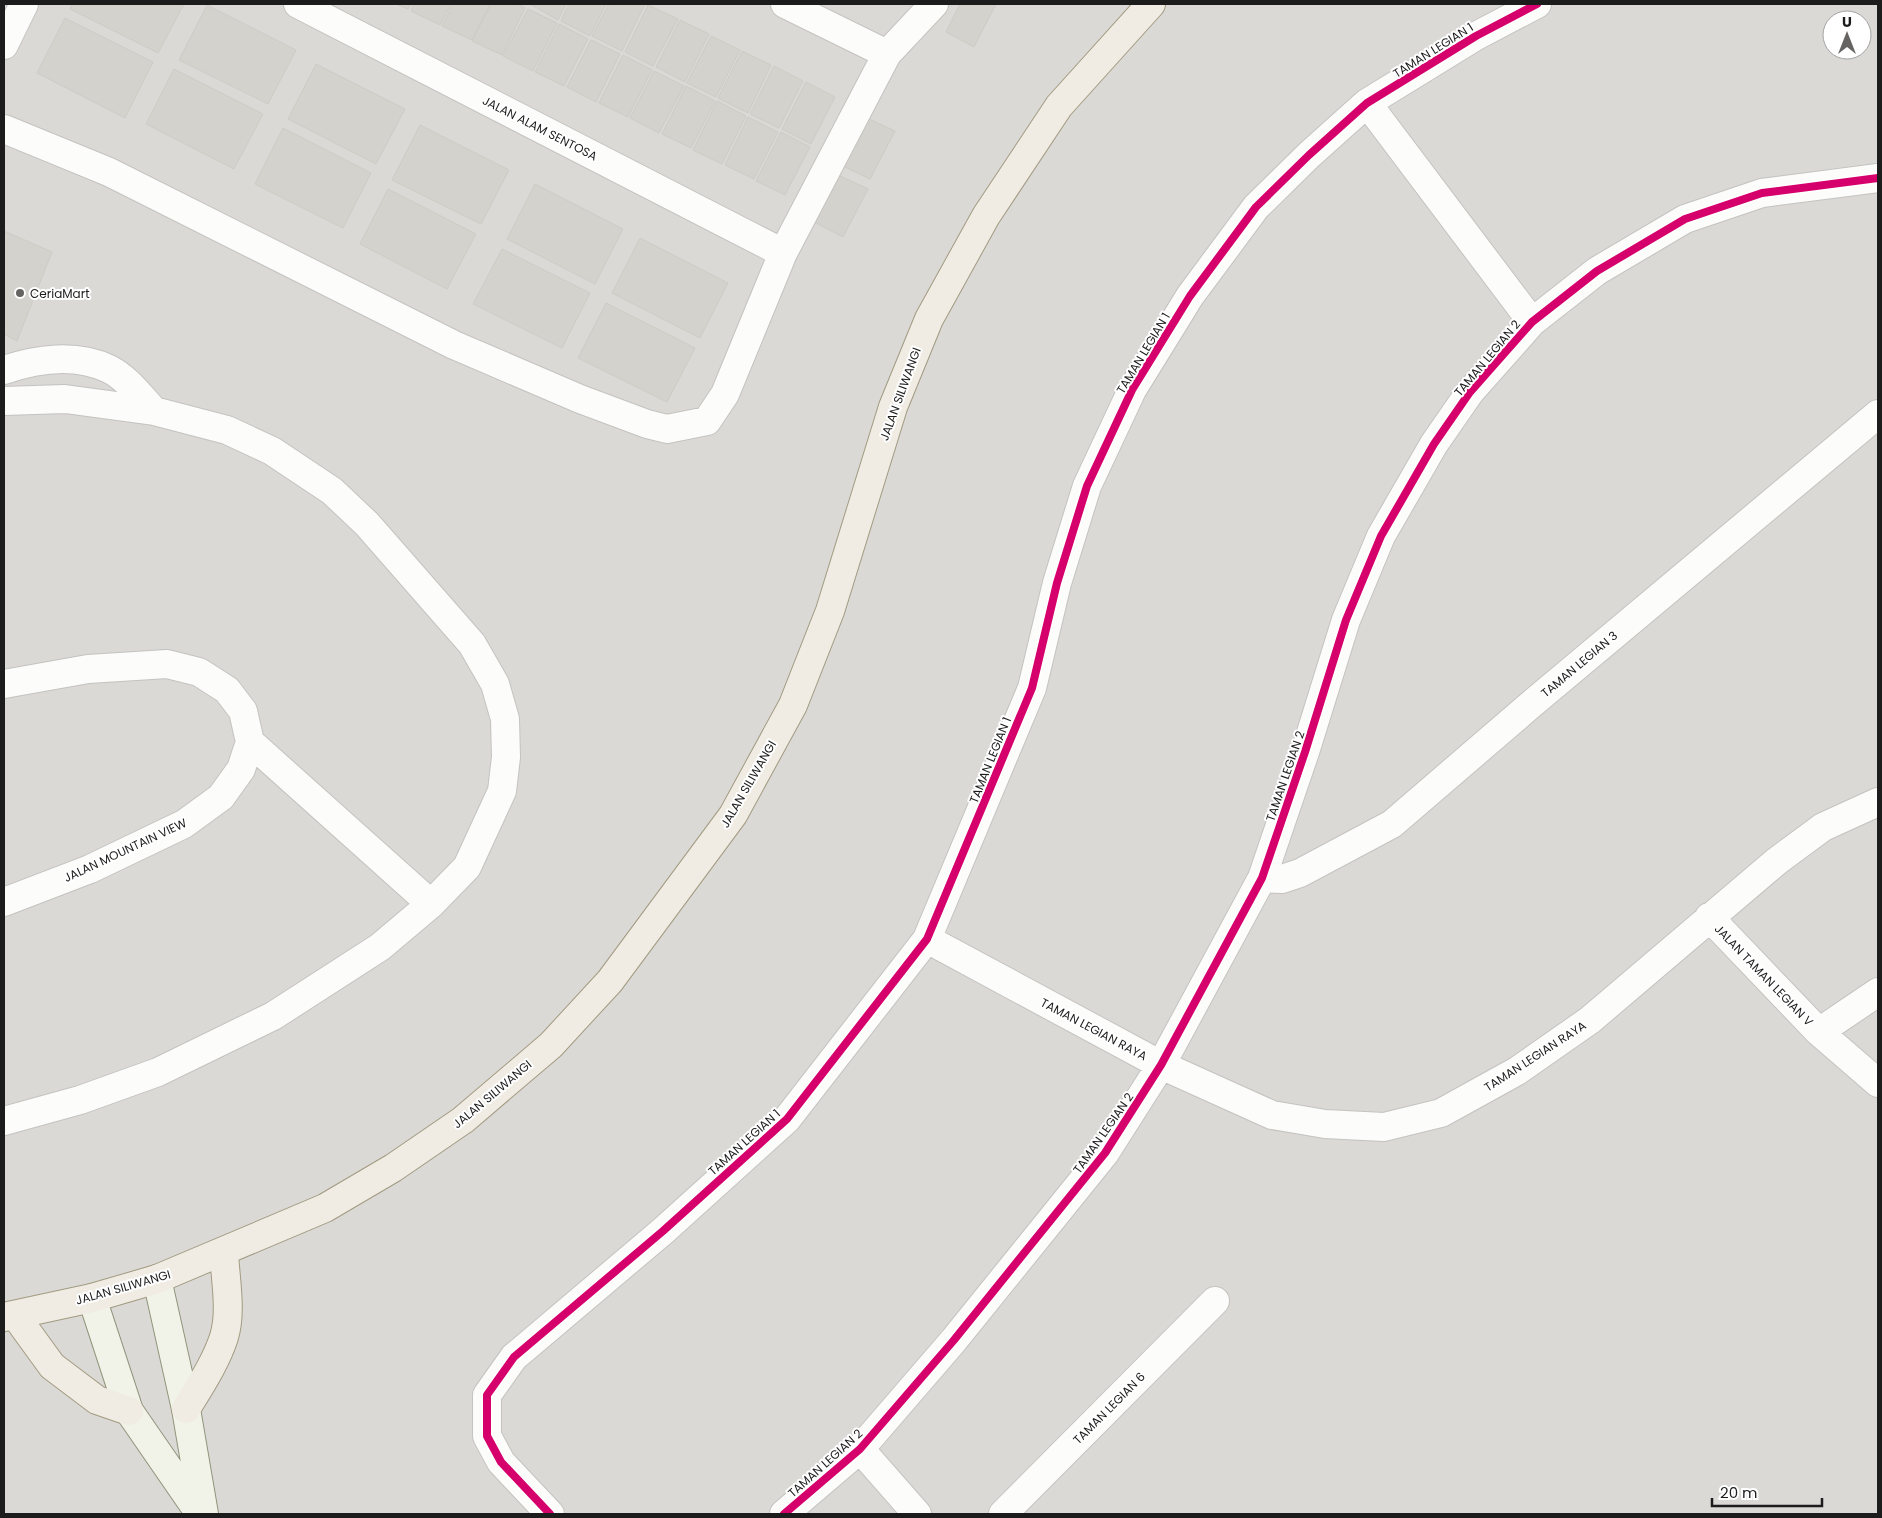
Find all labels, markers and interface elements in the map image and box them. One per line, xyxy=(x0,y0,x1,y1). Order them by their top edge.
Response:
north arrow xyxy=(1822,10,1872,60)
text: U xyxy=(1842,12,1852,32)
street label: TAMAN LEGIAN 1 xyxy=(1390,18,1476,82)
street label: JALAN ALAM SENTOSA xyxy=(480,92,600,164)
place label: CeriaMart xyxy=(30,285,90,302)
marker: CeriaMart xyxy=(14,287,26,299)
street label: TAMAN LEGIAN 1 xyxy=(1112,309,1174,397)
street label: TAMAN LEGIAN 2 xyxy=(1450,316,1524,400)
street label: JALAN SILIWANGI xyxy=(875,345,925,443)
street label: TAMAN LEGIAN 3 xyxy=(1537,627,1621,701)
street label: TAMAN LEGIAN 1 xyxy=(965,714,1015,806)
street label: TAMAN LEGIAN 2 xyxy=(1262,728,1309,824)
street label: JALAN SILIWANGI xyxy=(716,737,780,831)
street label: JALAN MOUNTAIN VIEW xyxy=(61,814,189,886)
street label: JALAN TAMAN LEGIAN V xyxy=(1711,920,1817,1030)
street label: TAMAN LEGIAN RAYA xyxy=(1038,994,1150,1064)
street label: TAMAN LEGIAN RAYA xyxy=(1481,1017,1589,1095)
street label: JALAN SILIWANGI xyxy=(449,1056,535,1132)
street label: TAMAN LEGIAN 2 xyxy=(1069,1089,1137,1177)
street label: TAMAN LEGIAN 1 xyxy=(704,1105,784,1179)
street label: JALAN SILIWANGI xyxy=(74,1265,172,1309)
street label: TAMAN LEGIAN 6 xyxy=(1069,1368,1149,1448)
street label: TAMAN LEGIAN 2 xyxy=(784,1425,866,1501)
scale bar xyxy=(1712,1476,1822,1508)
text: 20 m xyxy=(1720,1482,1758,1503)

